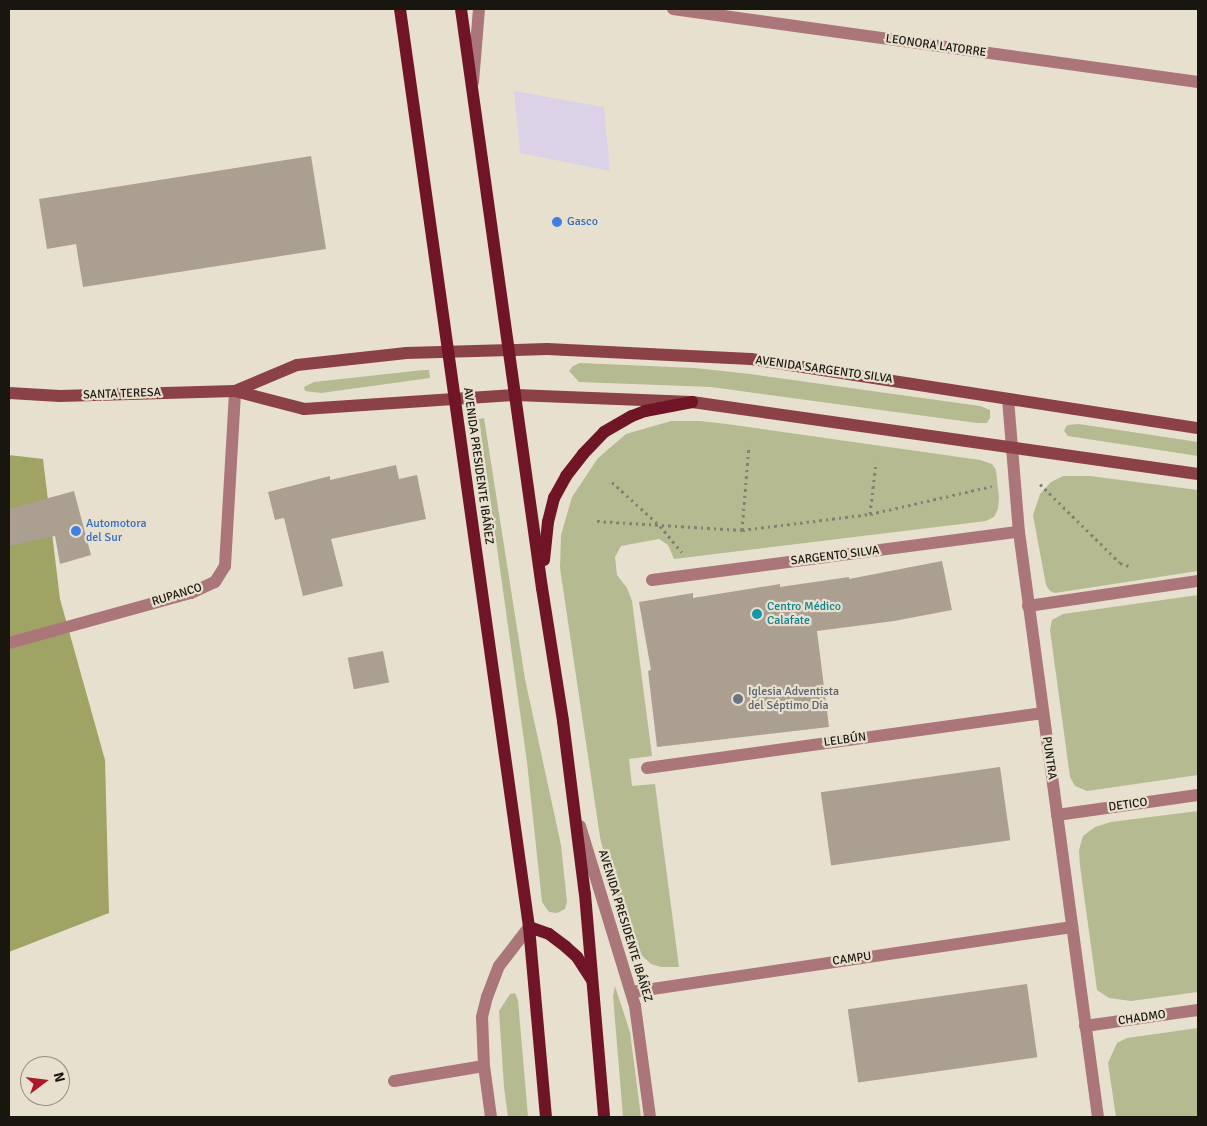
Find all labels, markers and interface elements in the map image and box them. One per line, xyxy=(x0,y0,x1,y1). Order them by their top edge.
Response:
street label: LEONORA LATORRE xyxy=(885,32,987,60)
place label: Gasco xyxy=(567,215,598,229)
marker: Gasco xyxy=(551,216,563,228)
street label: AVENIDA SARGENTO SILVA xyxy=(754,353,894,387)
street label: SANTA TERESA xyxy=(83,385,161,403)
street label: AVENIDA PRESIDENTE IBÁÑEZ xyxy=(460,386,496,546)
place label: Automotora del Sur xyxy=(86,517,147,545)
marker: Automotora del Sur xyxy=(70,525,82,537)
street label: SARGENTO SILVA xyxy=(790,543,880,569)
street label: RUPANCO xyxy=(150,581,204,609)
place label: Centro Médico Calafate xyxy=(767,600,841,628)
marker: Centro Médico Calafate xyxy=(751,608,763,620)
place label: Iglesia Adventista del Séptimo Día xyxy=(748,685,839,713)
marker: Iglesia Adventista del Séptimo Día xyxy=(732,693,744,705)
street label: LELBÚN xyxy=(823,730,867,750)
street label: PUNTRA xyxy=(1039,735,1059,781)
street label: DETICO xyxy=(1108,795,1148,815)
street label: AVENIDA PRESIDENTE IBÁÑEZ xyxy=(595,848,655,1004)
street label: CAMPU xyxy=(832,949,872,969)
street label: CHADMO xyxy=(1117,1008,1167,1028)
north arrow xyxy=(20,1056,70,1106)
text: N xyxy=(50,1070,68,1084)

